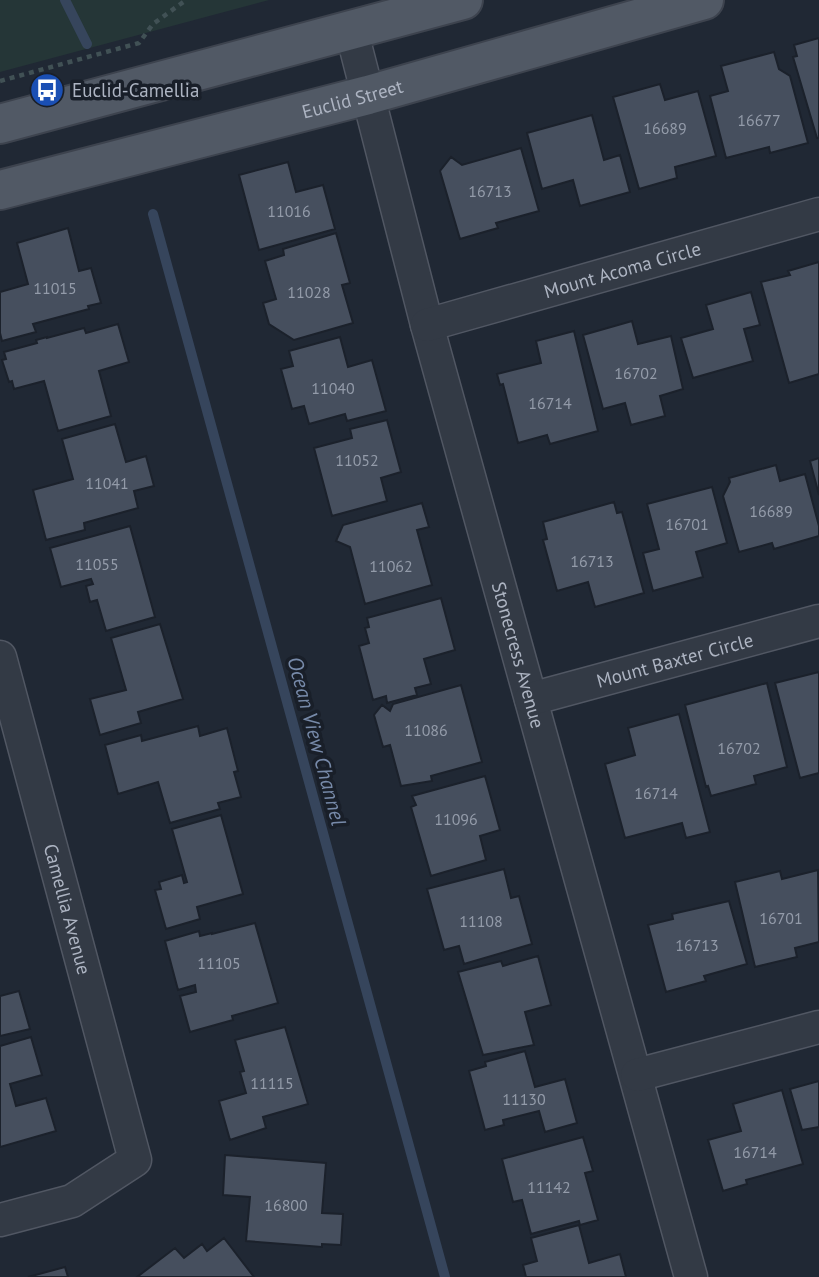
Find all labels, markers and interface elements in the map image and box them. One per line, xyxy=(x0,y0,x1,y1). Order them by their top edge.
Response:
bus stop icon: Euclid-Camellia xyxy=(28,71,66,109)
street label: Euclid Street xyxy=(299,74,406,124)
place label: Euclid-Camellia xyxy=(72,78,199,102)
house number: 16677 xyxy=(737,110,781,130)
house number: 16689 xyxy=(643,118,687,138)
house number: 16713 xyxy=(468,181,512,201)
house number: 11016 xyxy=(267,201,311,221)
street label: Mount Acoma Circle xyxy=(541,236,704,303)
house number: 11015 xyxy=(33,278,77,298)
house number: 11028 xyxy=(287,282,331,302)
house number: 16702 xyxy=(614,363,658,383)
house number: 11040 xyxy=(311,378,355,398)
house number: 16714 xyxy=(528,393,572,413)
house number: 11052 xyxy=(335,450,379,470)
house number: 11041 xyxy=(85,473,129,493)
house number: 16689 xyxy=(749,501,793,521)
house number: 16701 xyxy=(665,514,709,534)
house number: 16713 xyxy=(570,551,614,571)
house number: 11055 xyxy=(75,554,119,574)
house number: 11062 xyxy=(369,556,413,576)
street label: Stonecress Avenue xyxy=(487,579,550,731)
street label: Mount Baxter Circle xyxy=(594,627,756,693)
water label: Ocean View Channel xyxy=(281,654,353,829)
house number: 11086 xyxy=(404,720,448,740)
house number: 16702 xyxy=(717,738,761,758)
house number: 16714 xyxy=(634,783,678,803)
house number: 11096 xyxy=(434,809,478,829)
street label: Camellia Avenue xyxy=(39,841,97,977)
house number: 16701 xyxy=(759,908,803,928)
house number: 11108 xyxy=(459,911,503,931)
house number: 16713 xyxy=(675,935,719,955)
house number: 11105 xyxy=(197,953,241,973)
house number: 11115 xyxy=(250,1073,294,1093)
house number: 11130 xyxy=(502,1089,546,1109)
house number: 16714 xyxy=(733,1142,777,1162)
house number: 11142 xyxy=(527,1177,571,1197)
house number: 16800 xyxy=(264,1195,308,1215)

